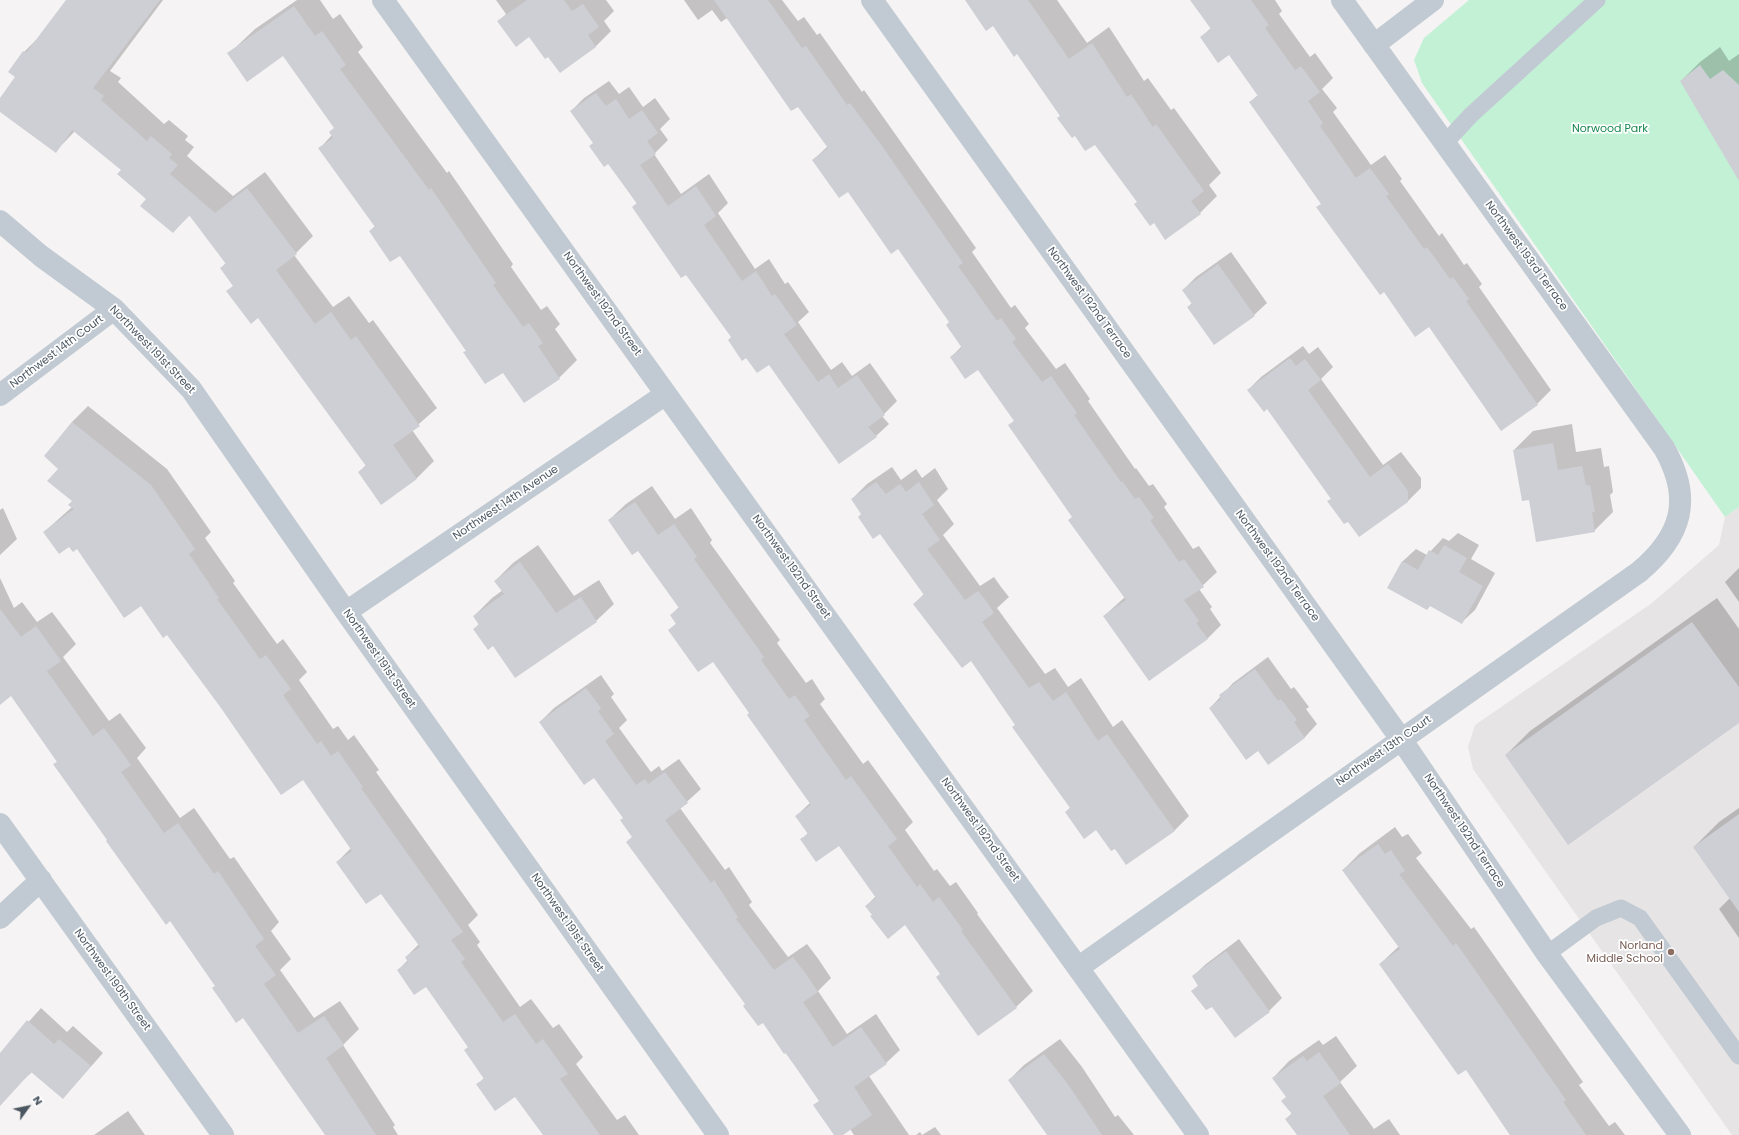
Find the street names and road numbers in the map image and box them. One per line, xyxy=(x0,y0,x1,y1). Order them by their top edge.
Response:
street label: Northwest 193rd Terrace xyxy=(1482,199,1570,313)
street label: Northwest 192nd Terrace xyxy=(1044,245,1134,361)
street label: Northwest 192nd Street xyxy=(560,250,644,358)
street label: Northwest 191st Street xyxy=(107,303,197,397)
street label: Northwest 14th Court xyxy=(8,313,106,391)
street label: Northwest 14th Avenue xyxy=(451,463,561,543)
street label: Northwest 192nd Terrace xyxy=(1232,508,1322,624)
street label: Northwest 192nd Street xyxy=(749,513,833,621)
street label: Northwest 191st Street xyxy=(340,607,418,711)
street label: Northwest 13th Court xyxy=(1334,713,1434,789)
street label: Northwest 192nd Terrace xyxy=(1421,772,1507,890)
street label: Northwest 192nd Street xyxy=(938,776,1022,884)
street label: Northwest 191st Street xyxy=(528,871,606,975)
street label: Northwest 190th Street xyxy=(71,927,153,1033)

